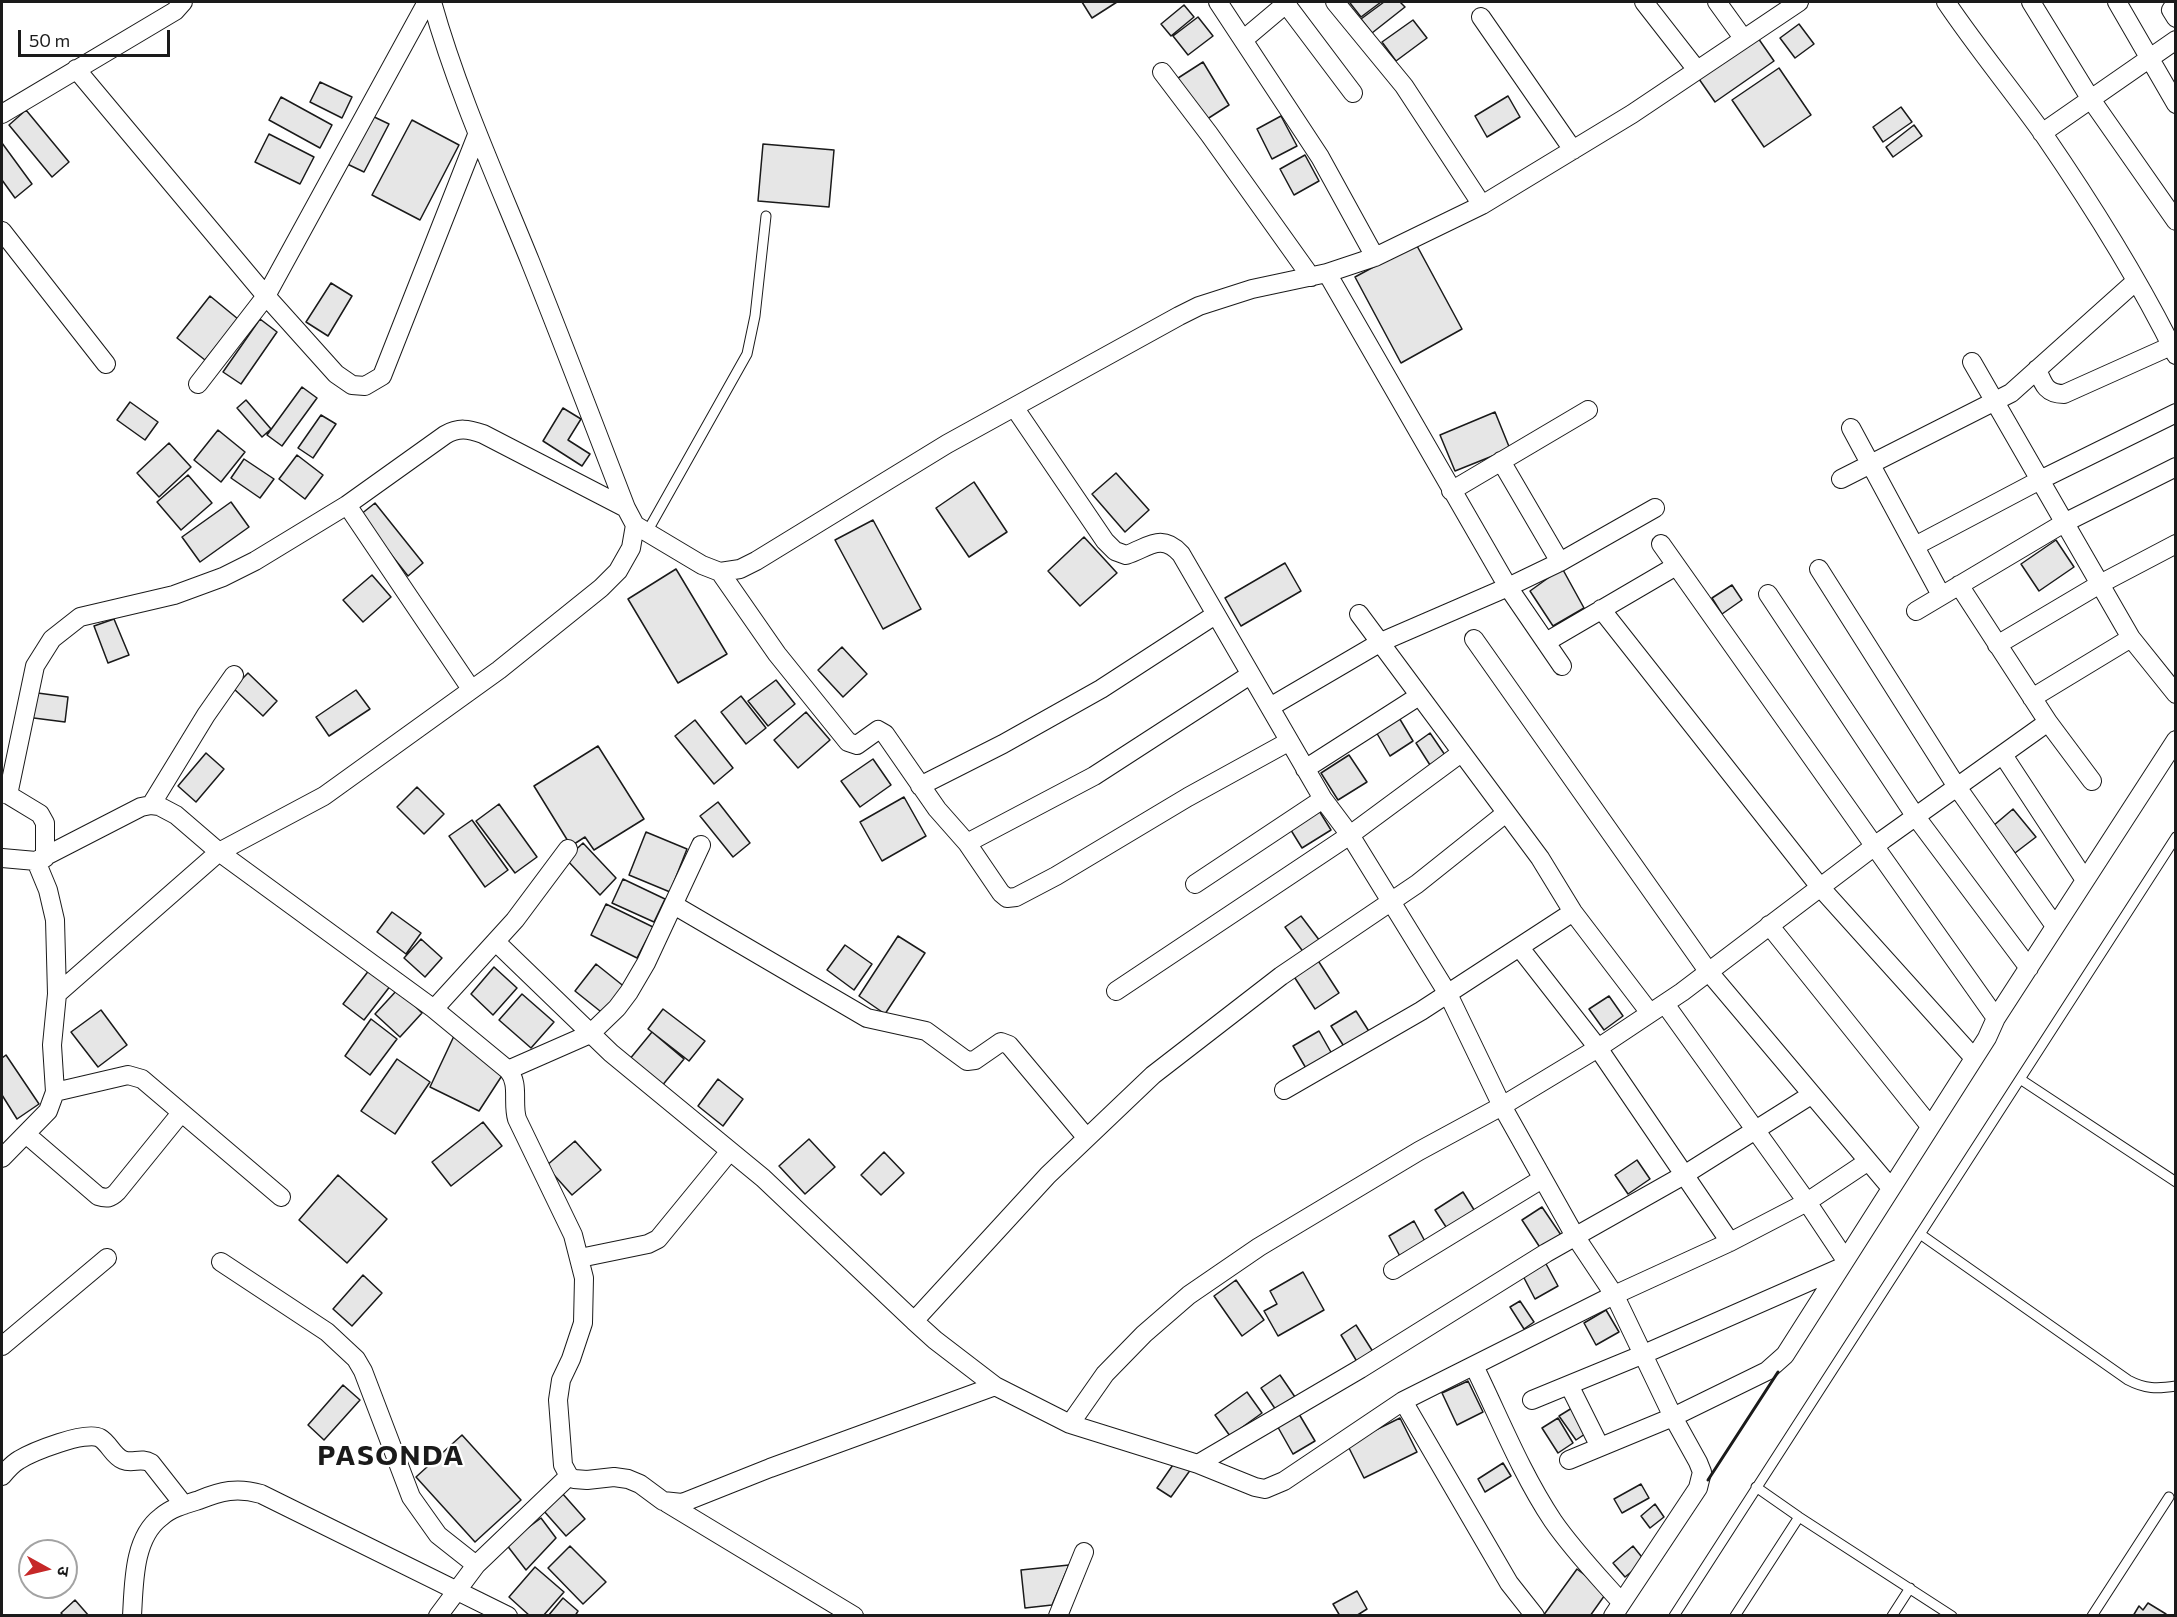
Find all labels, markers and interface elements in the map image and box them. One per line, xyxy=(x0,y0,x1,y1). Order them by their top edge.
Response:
scale bar xyxy=(21,18,172,56)
text: 50 m xyxy=(29,29,70,51)
district label: PASONDA xyxy=(317,1439,465,1473)
north arrow xyxy=(18,1539,78,1599)
text: उ xyxy=(54,1565,74,1577)

